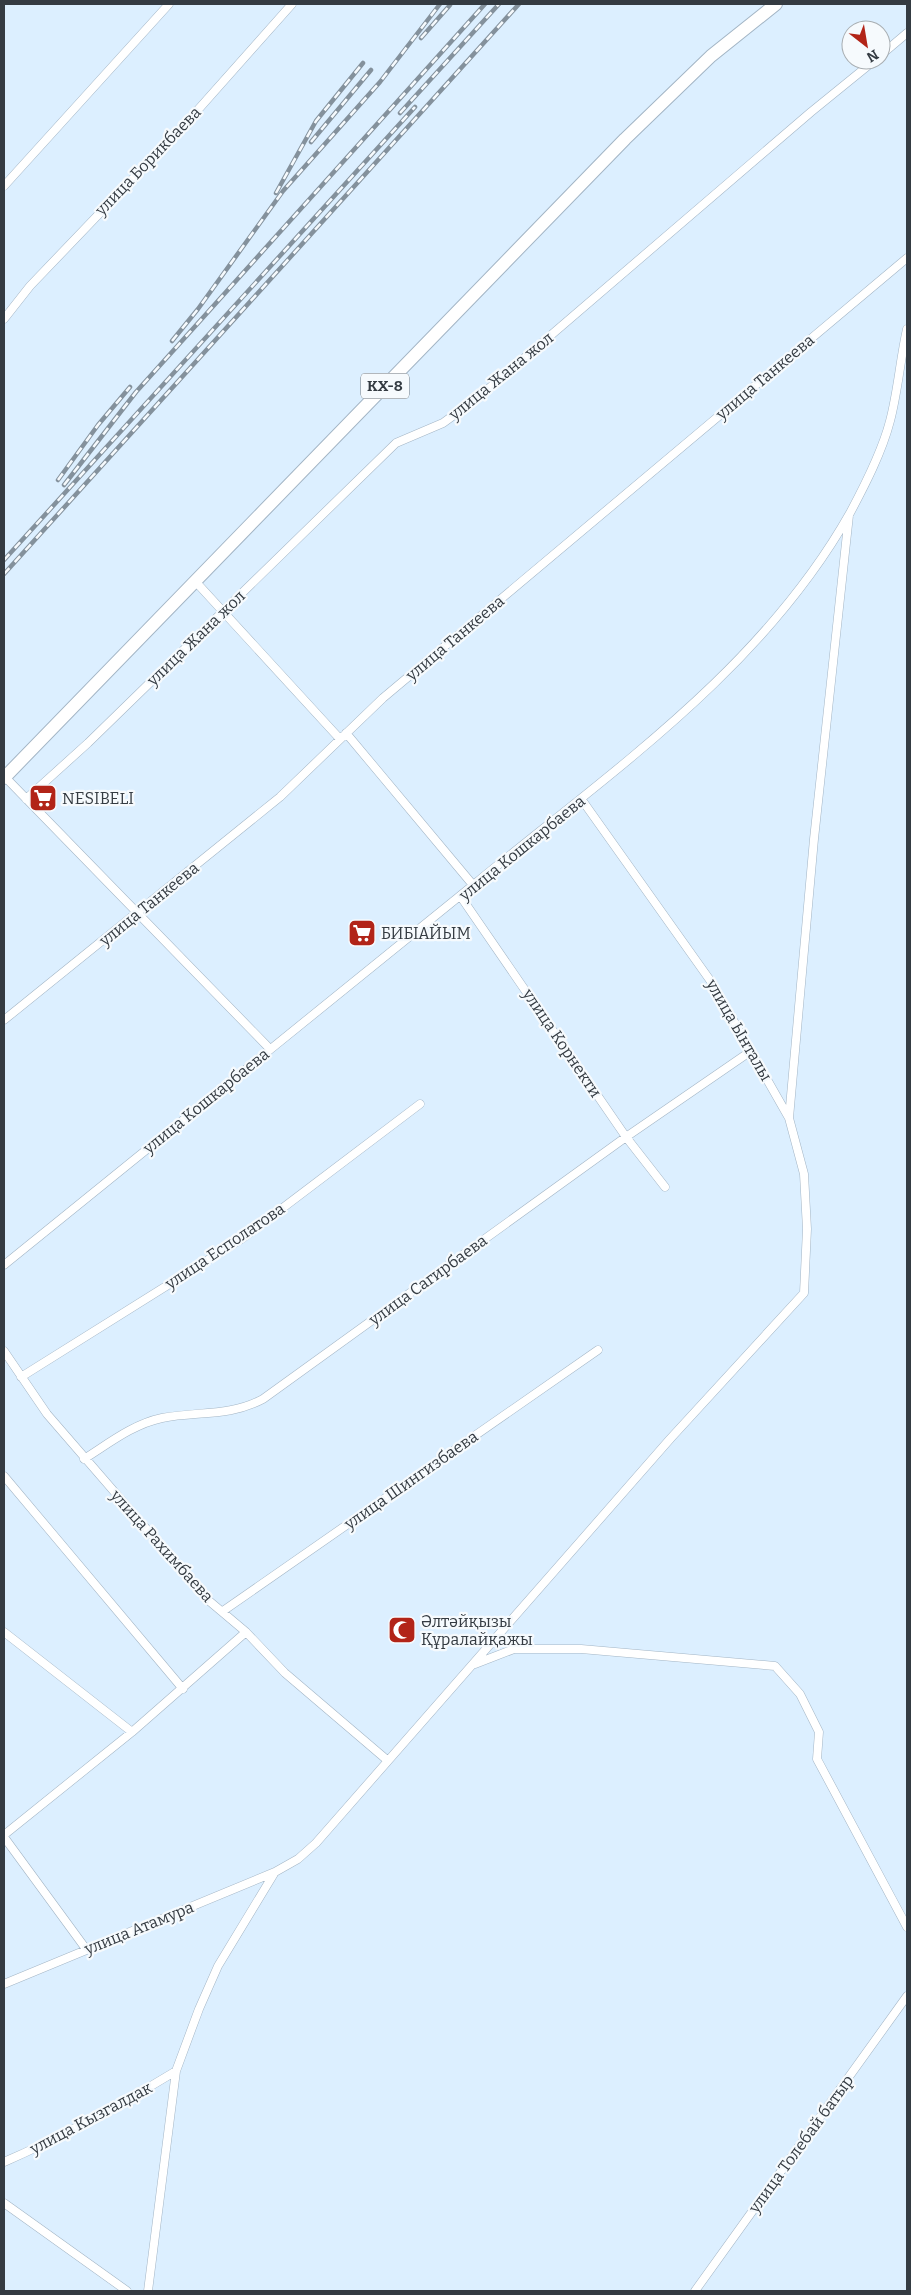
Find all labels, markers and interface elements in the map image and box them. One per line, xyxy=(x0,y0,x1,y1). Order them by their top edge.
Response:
north arrow xyxy=(841,20,891,70)
text: N xyxy=(863,46,881,66)
street label: улица Борикбаева xyxy=(91,103,205,220)
street label: улица Жана жол xyxy=(444,328,557,425)
street label: улица Танкеева xyxy=(711,330,818,424)
road number: КХ-8 xyxy=(361,374,409,398)
street label: улица Жана жол xyxy=(142,586,249,690)
street label: улица Танкеева xyxy=(401,591,508,685)
supermarket icon: NESIBELI xyxy=(28,783,58,813)
place label: NESIBELI xyxy=(62,789,134,808)
street label: улица Кошкарбаева xyxy=(454,791,589,905)
street label: улица Танкеева xyxy=(95,858,203,951)
supermarket icon: БИБІАЙЫМ xyxy=(347,918,377,948)
place label: БИБІАЙЫМ xyxy=(381,923,471,943)
street label: улица Ынталы xyxy=(702,975,776,1084)
street label: улица Корнекти xyxy=(518,984,605,1101)
street label: улица Кошкарбаева xyxy=(138,1044,273,1158)
street label: улица Есполатова xyxy=(161,1199,289,1294)
street label: улица Сагирбаева xyxy=(364,1231,491,1330)
street label: улица Шингизбаева xyxy=(340,1427,482,1534)
street label: улица Рахимбаева xyxy=(106,1485,217,1606)
place label: Әлтәйқызы Құралайқажы xyxy=(421,1612,533,1649)
mosque icon: Әлтәйқызы Құралайқажы xyxy=(387,1615,417,1645)
street label: улица Атамура xyxy=(81,1897,197,1959)
street label: улица Толебай батыр xyxy=(744,2071,857,2218)
street label: улица Кызгалдак xyxy=(26,2078,156,2159)

